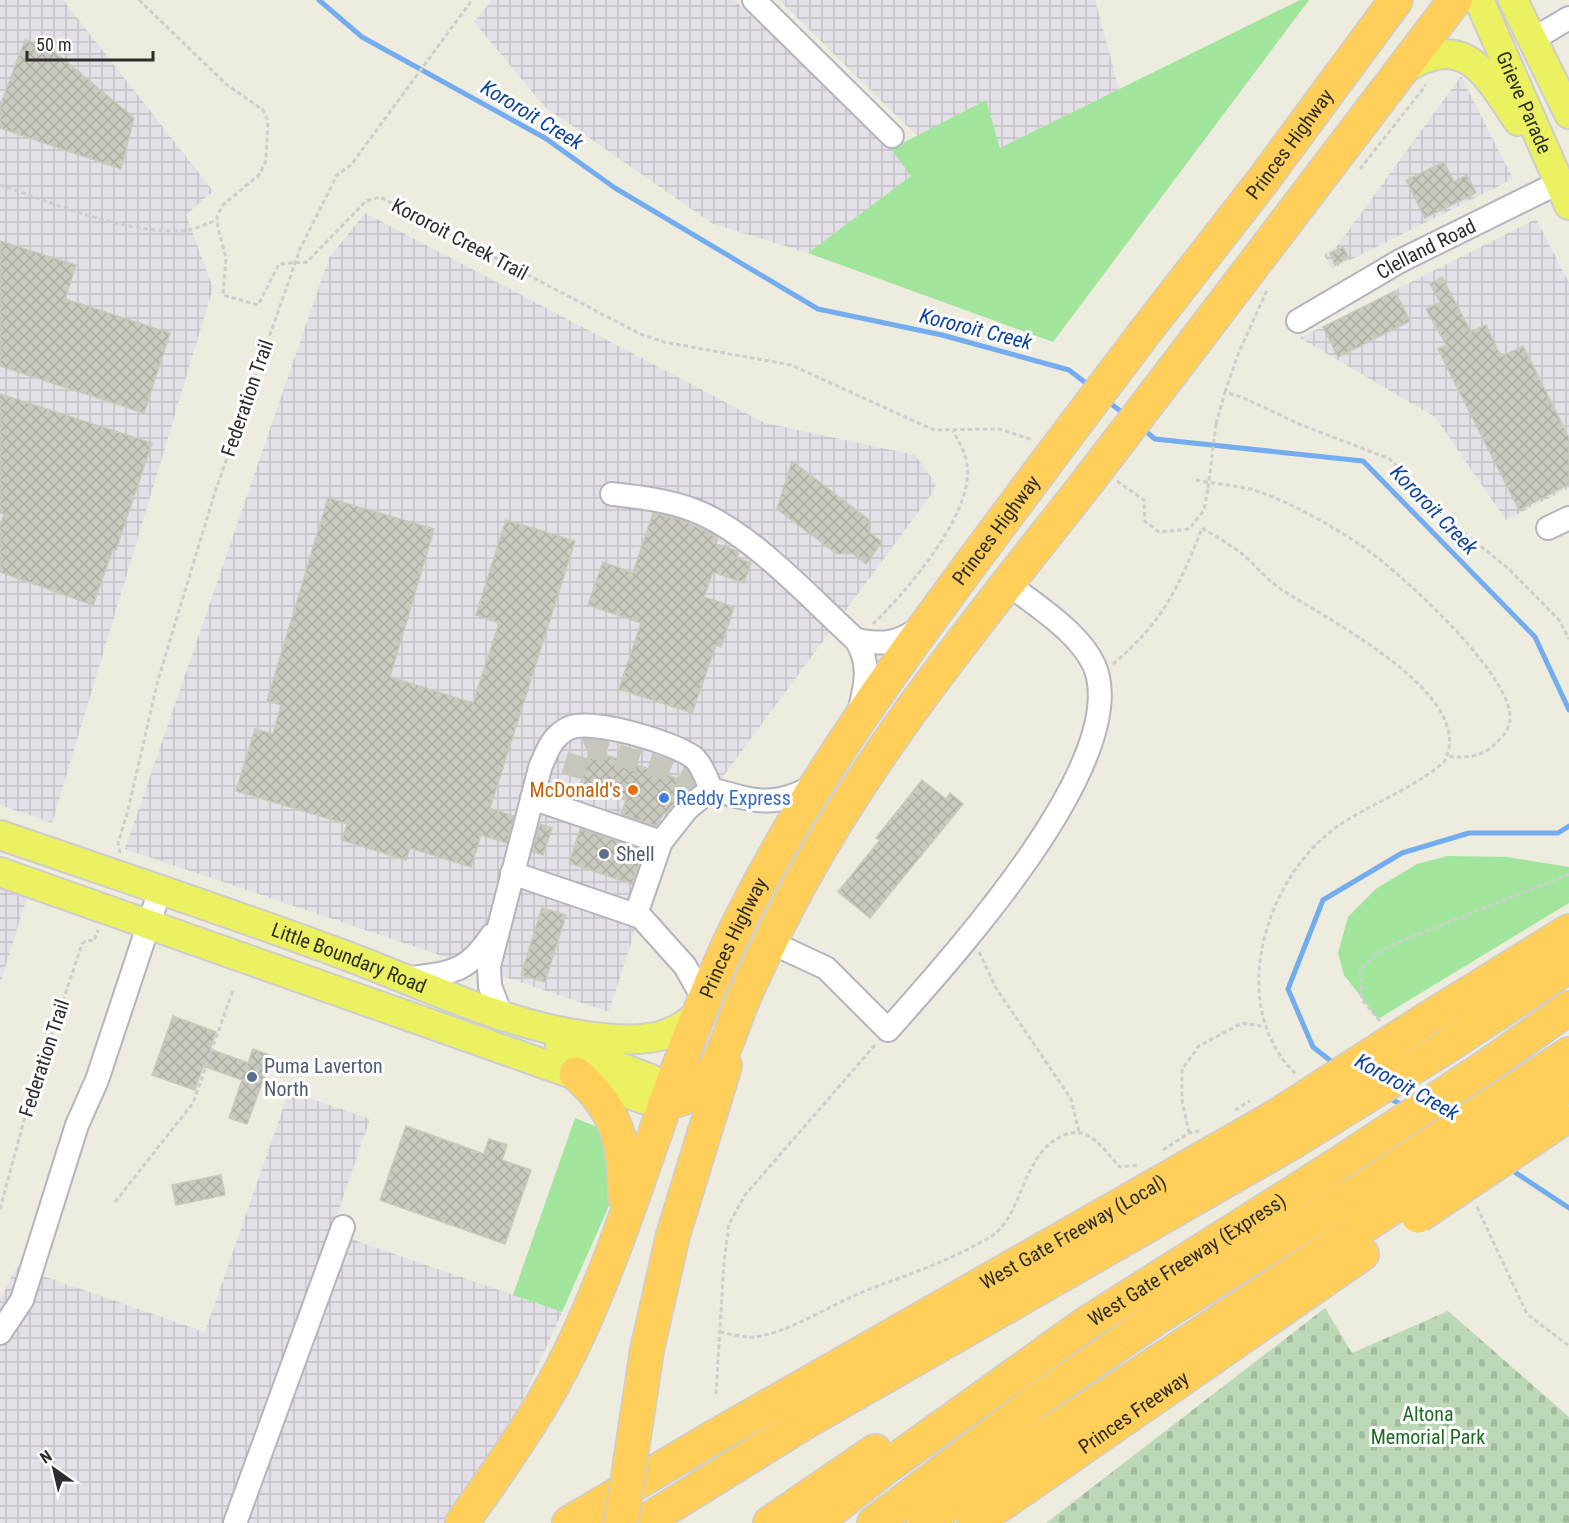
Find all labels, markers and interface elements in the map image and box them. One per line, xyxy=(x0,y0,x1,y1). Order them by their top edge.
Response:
scale bar xyxy=(27,24,153,62)
text: 50 m xyxy=(36,34,71,55)
street label: Grieve Parade xyxy=(1491,48,1557,157)
water label: Kororoit Creek xyxy=(477,75,588,155)
street label: Princes Highway xyxy=(1241,84,1338,204)
street label: Kororoit Creek Trail xyxy=(388,193,532,285)
street label: Clelland Road xyxy=(1372,214,1480,284)
water label: Kororoit Creek xyxy=(917,303,1035,355)
street label: Federation Trail xyxy=(216,336,278,460)
water label: Kororoit Creek xyxy=(1385,460,1483,560)
street label: Princes Highway xyxy=(947,470,1045,590)
place label: McDonald's xyxy=(530,778,621,802)
marker: McDonald's xyxy=(626,783,640,797)
place label: Reddy Express xyxy=(676,786,791,810)
marker: Reddy Express xyxy=(657,791,671,805)
place label: Shell xyxy=(616,842,655,866)
marker: Shell xyxy=(597,847,611,861)
street label: Princes Highway xyxy=(694,873,772,1002)
street label: Little Boundary Road xyxy=(268,917,430,998)
street label: Federation Trail xyxy=(14,996,74,1120)
water label: Kororoit Creek xyxy=(1351,1049,1464,1126)
place label: Puma Laverton North xyxy=(264,1054,383,1101)
marker: Puma Laverton North xyxy=(245,1070,259,1084)
street label: West Gate Freeway (Local) xyxy=(976,1170,1170,1295)
street label: West Gate Freeway (Express) xyxy=(1084,1188,1290,1331)
street label: Princes Freeway xyxy=(1074,1366,1193,1459)
park label: Altona Memorial Park xyxy=(1371,1402,1485,1449)
north arrow xyxy=(24,1439,84,1499)
text: N xyxy=(37,1446,55,1468)

